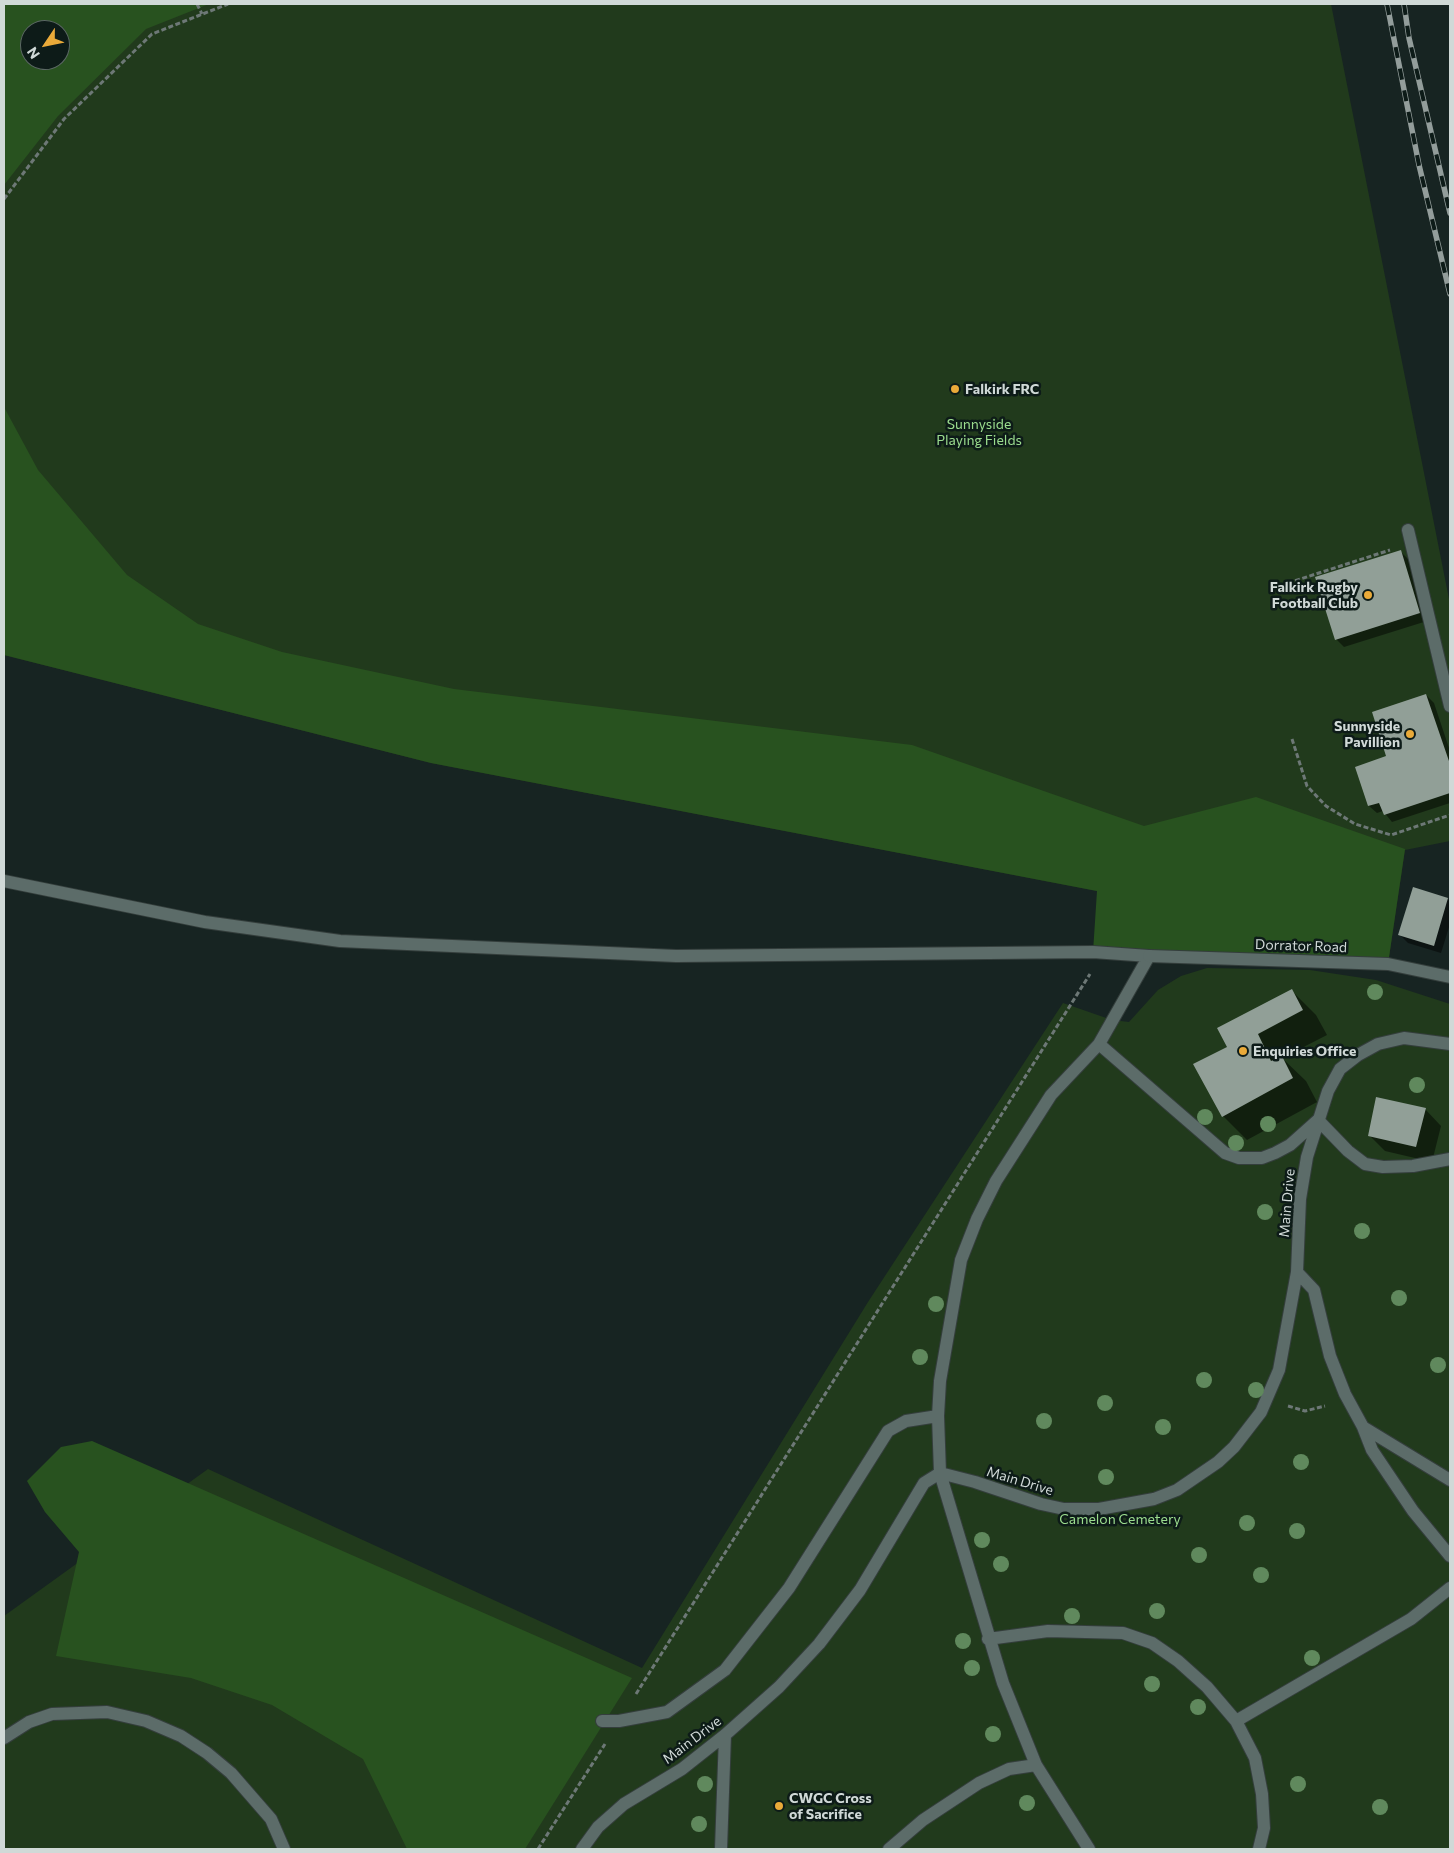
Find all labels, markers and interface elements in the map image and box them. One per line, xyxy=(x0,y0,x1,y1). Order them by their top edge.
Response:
north arrow xyxy=(20,20,70,70)
text: N xyxy=(23,44,43,62)
place label: Falkirk FRC xyxy=(965,381,1039,397)
marker: Falkirk FRC xyxy=(949,383,961,395)
park label: Sunnyside Playing Fields xyxy=(936,416,1022,448)
place label: Falkirk Rugby Football Club xyxy=(1270,579,1358,612)
marker: Falkirk Rugby Football Club xyxy=(1362,589,1374,601)
place label: Sunnyside Pavillion xyxy=(1334,718,1400,750)
marker: Sunnyside Pavillion xyxy=(1404,728,1416,740)
street label: Dorrator Road xyxy=(1255,936,1347,956)
place label: Enquiries Office xyxy=(1253,1043,1356,1059)
marker: Enquiries Office xyxy=(1237,1045,1249,1057)
street label: Main Drive xyxy=(1276,1168,1298,1238)
street label: Main Drive xyxy=(985,1463,1055,1499)
park label: Camelon Cemetery xyxy=(1059,1511,1181,1527)
street label: Main Drive xyxy=(660,1713,724,1767)
place label: CWGC Cross of Sacrifice xyxy=(789,1790,872,1822)
marker: CWGC Cross of Sacrifice xyxy=(773,1800,785,1812)

